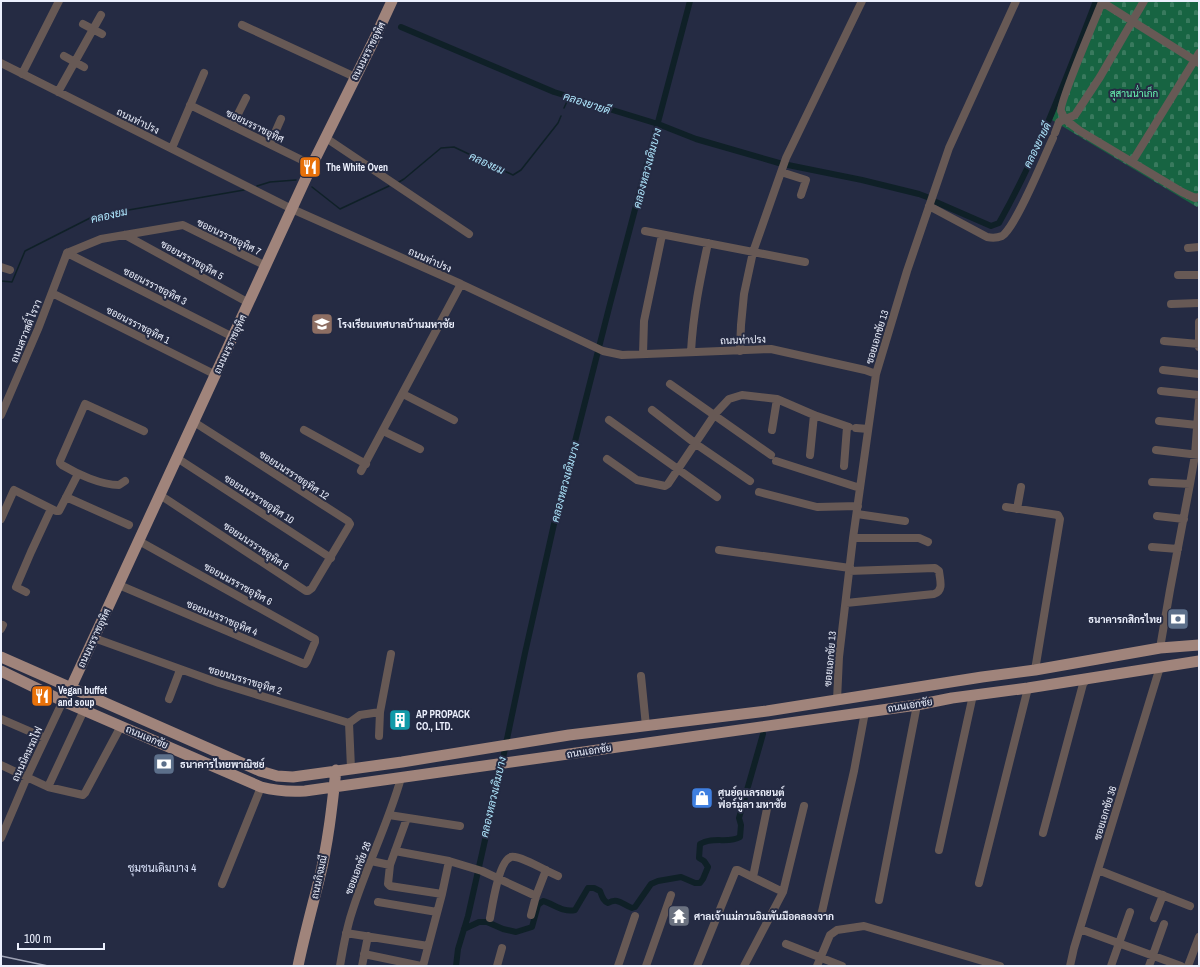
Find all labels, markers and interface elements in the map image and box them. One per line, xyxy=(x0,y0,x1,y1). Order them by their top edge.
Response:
street label: ถนนนรราชอุทิศ xyxy=(348,20,389,83)
park label: สุสานน่ำเก็ก xyxy=(1110,85,1159,101)
water label: คลองยายดี xyxy=(562,88,614,117)
street label: ถนนท่าปรง xyxy=(115,105,161,137)
street label: ซอยนรราชอุทิศ xyxy=(223,106,286,147)
water label: คลองยายดี xyxy=(1019,119,1054,170)
water label: คลองหลวงเดิมบาง xyxy=(630,126,664,210)
water label: คลองยม xyxy=(467,149,507,177)
restaurant icon: The White Oven xyxy=(297,154,323,180)
place label: The White Oven xyxy=(326,161,388,174)
water label: คลองยม xyxy=(89,204,129,226)
street label: ซอยนรราชอุทิศ 7 xyxy=(194,216,264,259)
street label: ซอยนรราชอุทิศ 5 xyxy=(158,237,226,284)
street label: ถนนท่าปรง xyxy=(406,245,454,275)
street label: ซอยนรราชอุทิศ 3 xyxy=(120,264,190,309)
street label: ถนนสวาสดิ์ ไรวา xyxy=(5,296,45,365)
street label: ซอยนรราชอุทิศ 1 xyxy=(103,303,173,348)
street label: ซอยเอกชัย 13 xyxy=(863,308,891,366)
school or university icon: โรงเรียนเทศบาลบ้านมหาชัย xyxy=(309,311,335,337)
street label: ถนนนรราชอุทิศ xyxy=(211,312,250,376)
place label: โรงเรียนเทศบาลบ้านมหาชัย xyxy=(337,318,455,331)
street label: ถนนท่าปรง xyxy=(720,333,766,347)
water label: คลองหลวงเดิมบาง xyxy=(548,440,582,524)
street label: ซอยนนรราชอุทิศ 12 xyxy=(256,448,332,504)
street label: ซอยนนรราชอุทิศ 10 xyxy=(221,472,297,528)
street label: ซอยนนรราชอุทิศ 8 xyxy=(220,519,292,574)
street label: ซอยนนรราชอุทิศ 6 xyxy=(201,560,275,609)
street label: ซอยนนรราชอุทิศ 4 xyxy=(184,597,260,640)
street label: ถนนนรราชอุทิศ xyxy=(75,606,114,670)
bank icon: ธนาคารกสิกรไทย xyxy=(1165,606,1191,632)
place label: ธนาคารกสิกรไทย xyxy=(1088,613,1162,626)
street label: ซอยเอกชัย 13 xyxy=(821,630,839,687)
street label: ซอยนนรราชอุทิศ 2 xyxy=(206,663,284,698)
restaurant icon: Vegan buffet and soup xyxy=(29,683,55,709)
place label: Vegan buffet and soup xyxy=(58,684,107,709)
street label: ถนนเอกชัย xyxy=(887,695,933,715)
building icon: AP PROPACK CO., LTD. xyxy=(387,707,413,733)
place label: AP PROPACK CO., LTD. xyxy=(416,708,470,733)
street label: ถนนเอกชัย xyxy=(124,722,170,752)
street label: ถนนนิคมรถไฟ xyxy=(9,725,45,783)
street label: ถนนเอกชัย xyxy=(566,741,612,761)
bank icon: ธนาคารไทยพาณิชย์ xyxy=(151,751,177,777)
water label: คลองหลวงเดิมบาง xyxy=(477,755,509,839)
place label: ธนาคารไทยพาณิชย์ xyxy=(180,757,266,771)
street label: ซอยเอกชัย 36 xyxy=(1091,784,1119,842)
shop icon: ศูนย์ดูแลรถยนต์ ฟอร์มูลา มหาชัย xyxy=(689,785,715,811)
place label: ศูนย์ดูแลรถยนต์ ฟอร์มูลา มหาชัย xyxy=(718,785,786,812)
street label: ซอยเอกชัย 26 xyxy=(342,839,374,896)
street label: ถนนกิจมณี xyxy=(308,854,330,900)
district label: ชุมชนเดิมบาง 4 xyxy=(128,861,196,877)
temple icon: ศาลเจ้าแม่กวนอิมพันมือคลองจาก xyxy=(666,903,692,929)
place label: ศาลเจ้าแม่กวนอิมพันมือคลองจาก xyxy=(694,910,834,923)
scale bar xyxy=(18,925,104,951)
text: 100 m xyxy=(24,931,51,947)

